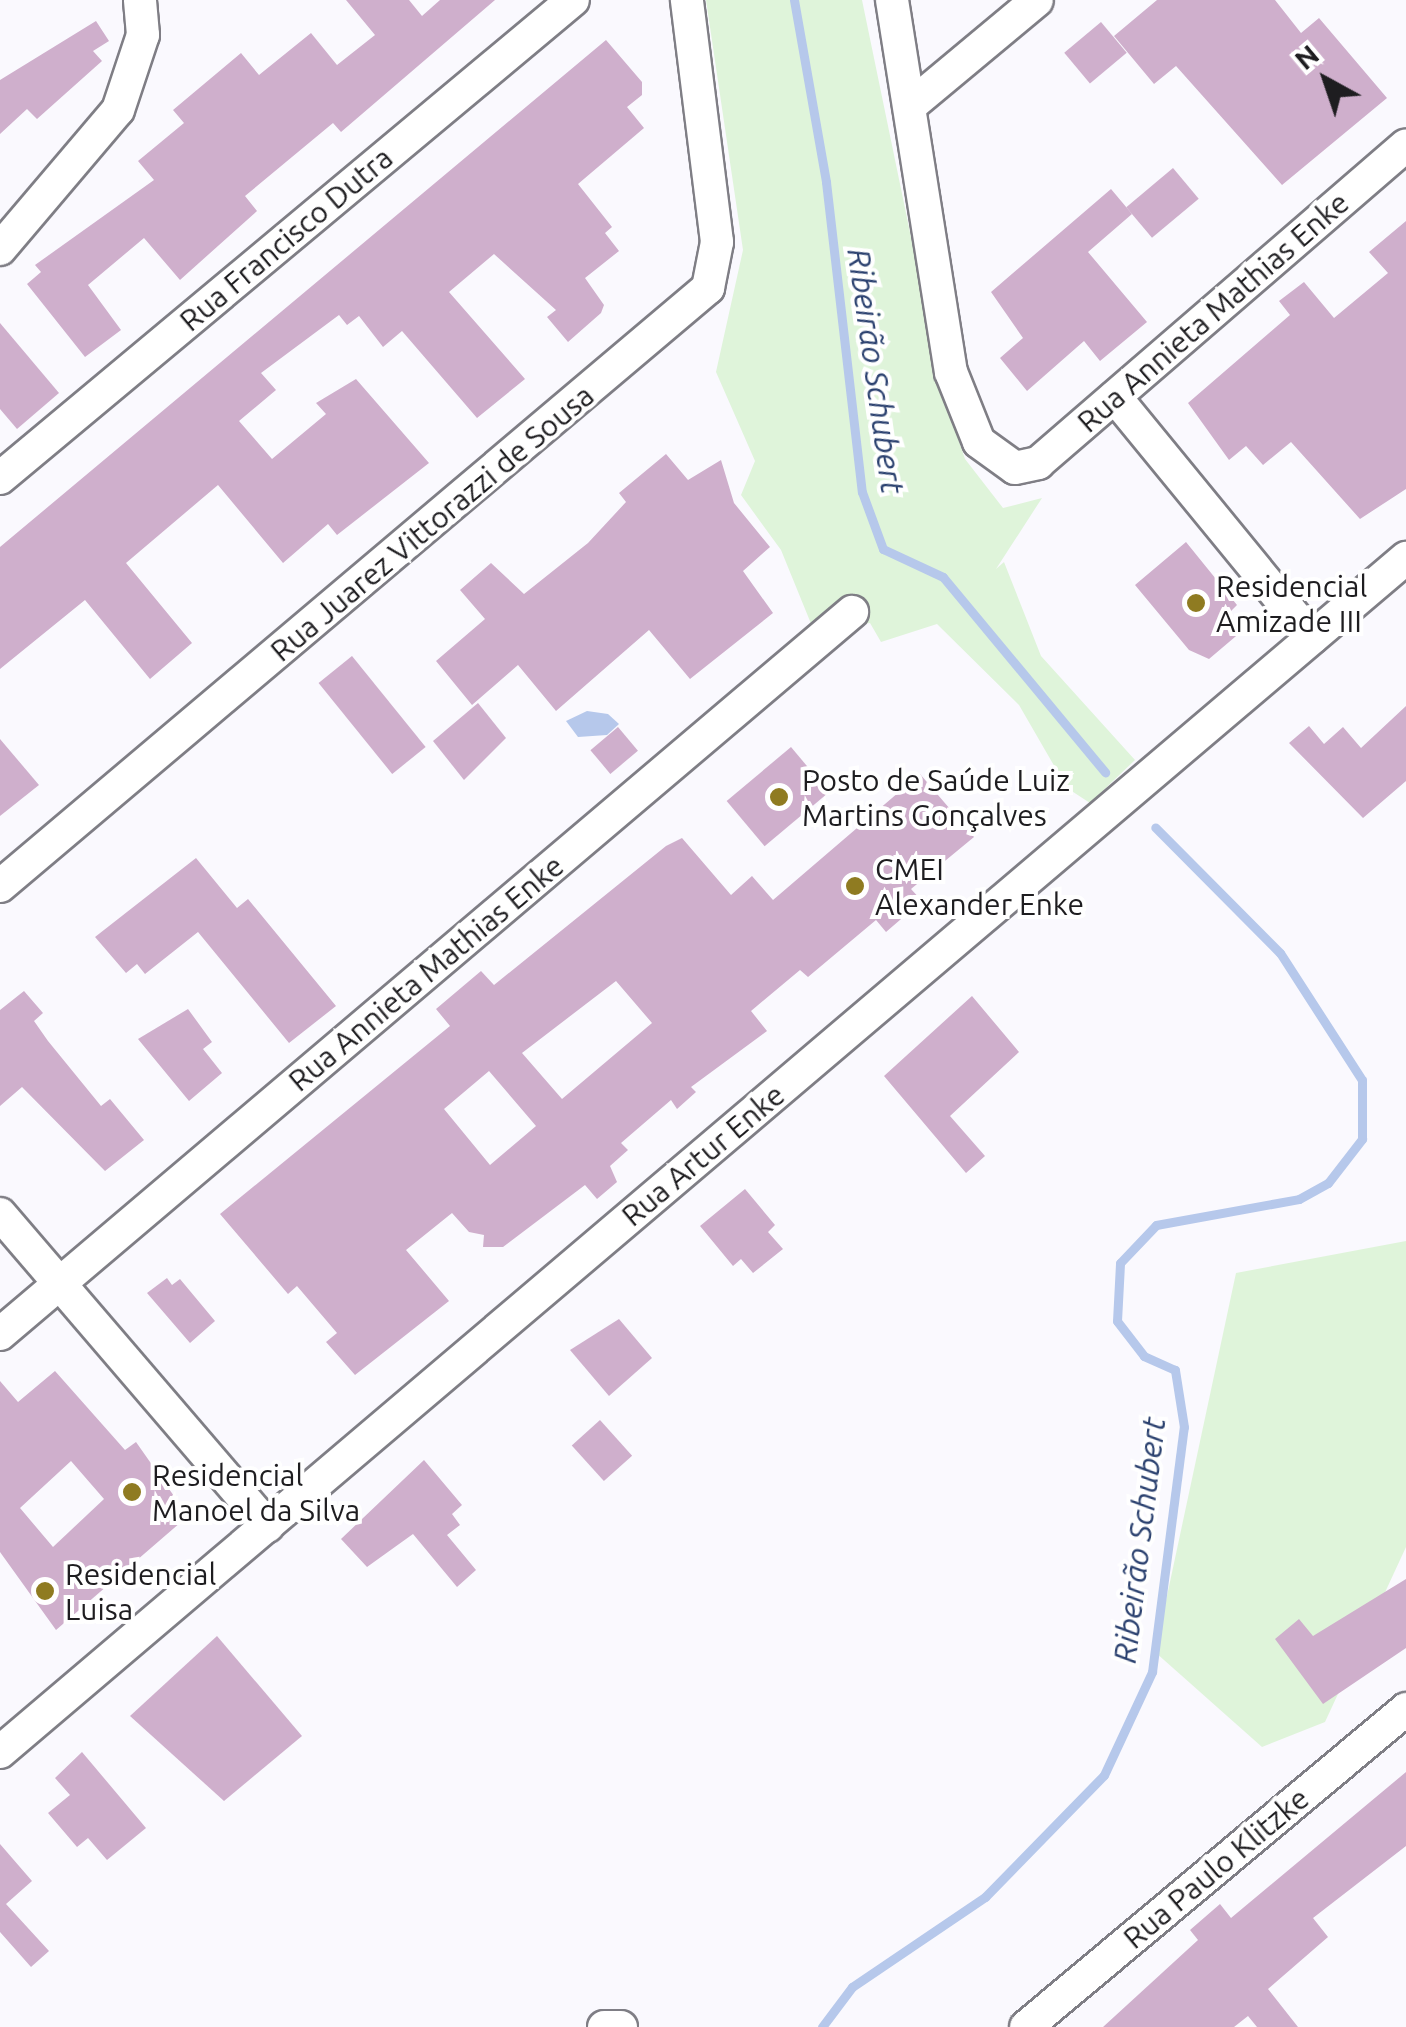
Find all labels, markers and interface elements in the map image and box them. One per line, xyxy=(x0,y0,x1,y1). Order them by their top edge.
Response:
north arrow xyxy=(1276,30,1376,130)
text: N xyxy=(1288,38,1324,75)
street label: Rua Francisco Dutra xyxy=(172,140,400,338)
street label: Rua Annieta Mathias Enke xyxy=(1070,184,1356,440)
water label: Ribeirão Schubert xyxy=(840,246,912,496)
street label: Rua Juarez Vittorazzi de Sousa xyxy=(263,377,601,669)
place label: Residencial Amizade III xyxy=(1216,568,1367,638)
marker: Residencial Amizade III xyxy=(1185,592,1207,614)
place label: Posto de Saúde Luiz Martins Gonçalves xyxy=(802,762,1070,832)
marker: Posto de Saúde Luiz Martins Gonçalves xyxy=(766,784,792,810)
street label: Rua Annieta Mathias Enke xyxy=(281,847,571,1099)
place label: CMEI Alexander Enke xyxy=(875,851,1084,922)
marker: CMEI Alexander Enke xyxy=(844,875,866,897)
street label: Rua Artur Enke xyxy=(614,1077,792,1233)
water label: Ribeirão Schubert xyxy=(1105,1415,1173,1665)
place label: Residencial Manoel da Silva xyxy=(152,1457,360,1528)
marker: Residencial Manoel da Silva xyxy=(121,1481,143,1503)
place label: Residencial Luisa xyxy=(65,1556,216,1626)
marker: Residencial Luisa xyxy=(34,1580,56,1602)
street label: Rua Paulo Klitzke xyxy=(1116,1780,1316,1956)

